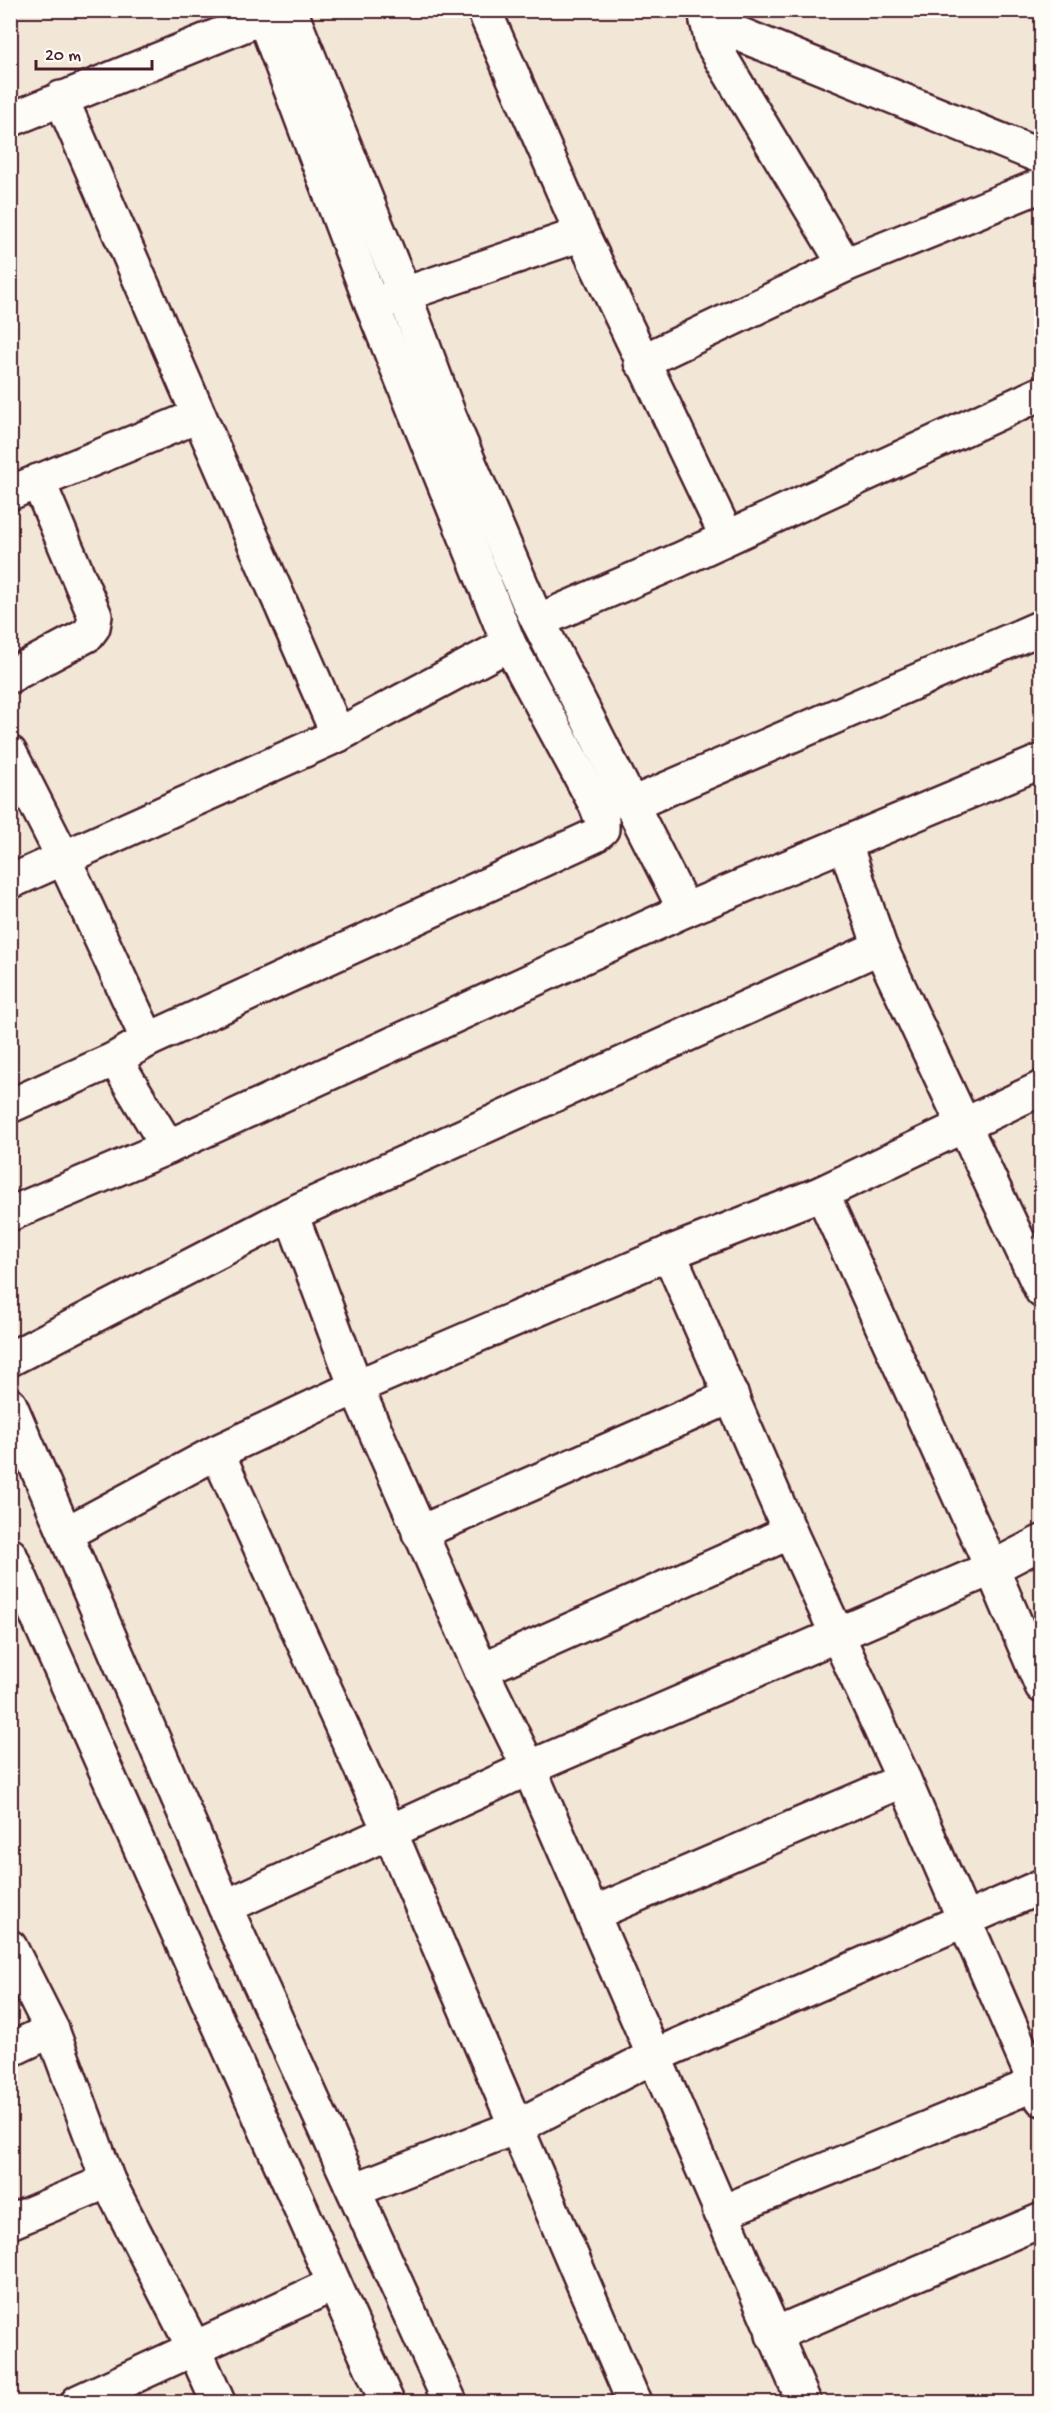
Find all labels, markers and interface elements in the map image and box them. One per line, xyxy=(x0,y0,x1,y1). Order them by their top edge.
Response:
scale bar xyxy=(36,33,152,71)
text: 20 m xyxy=(45,46,81,67)

